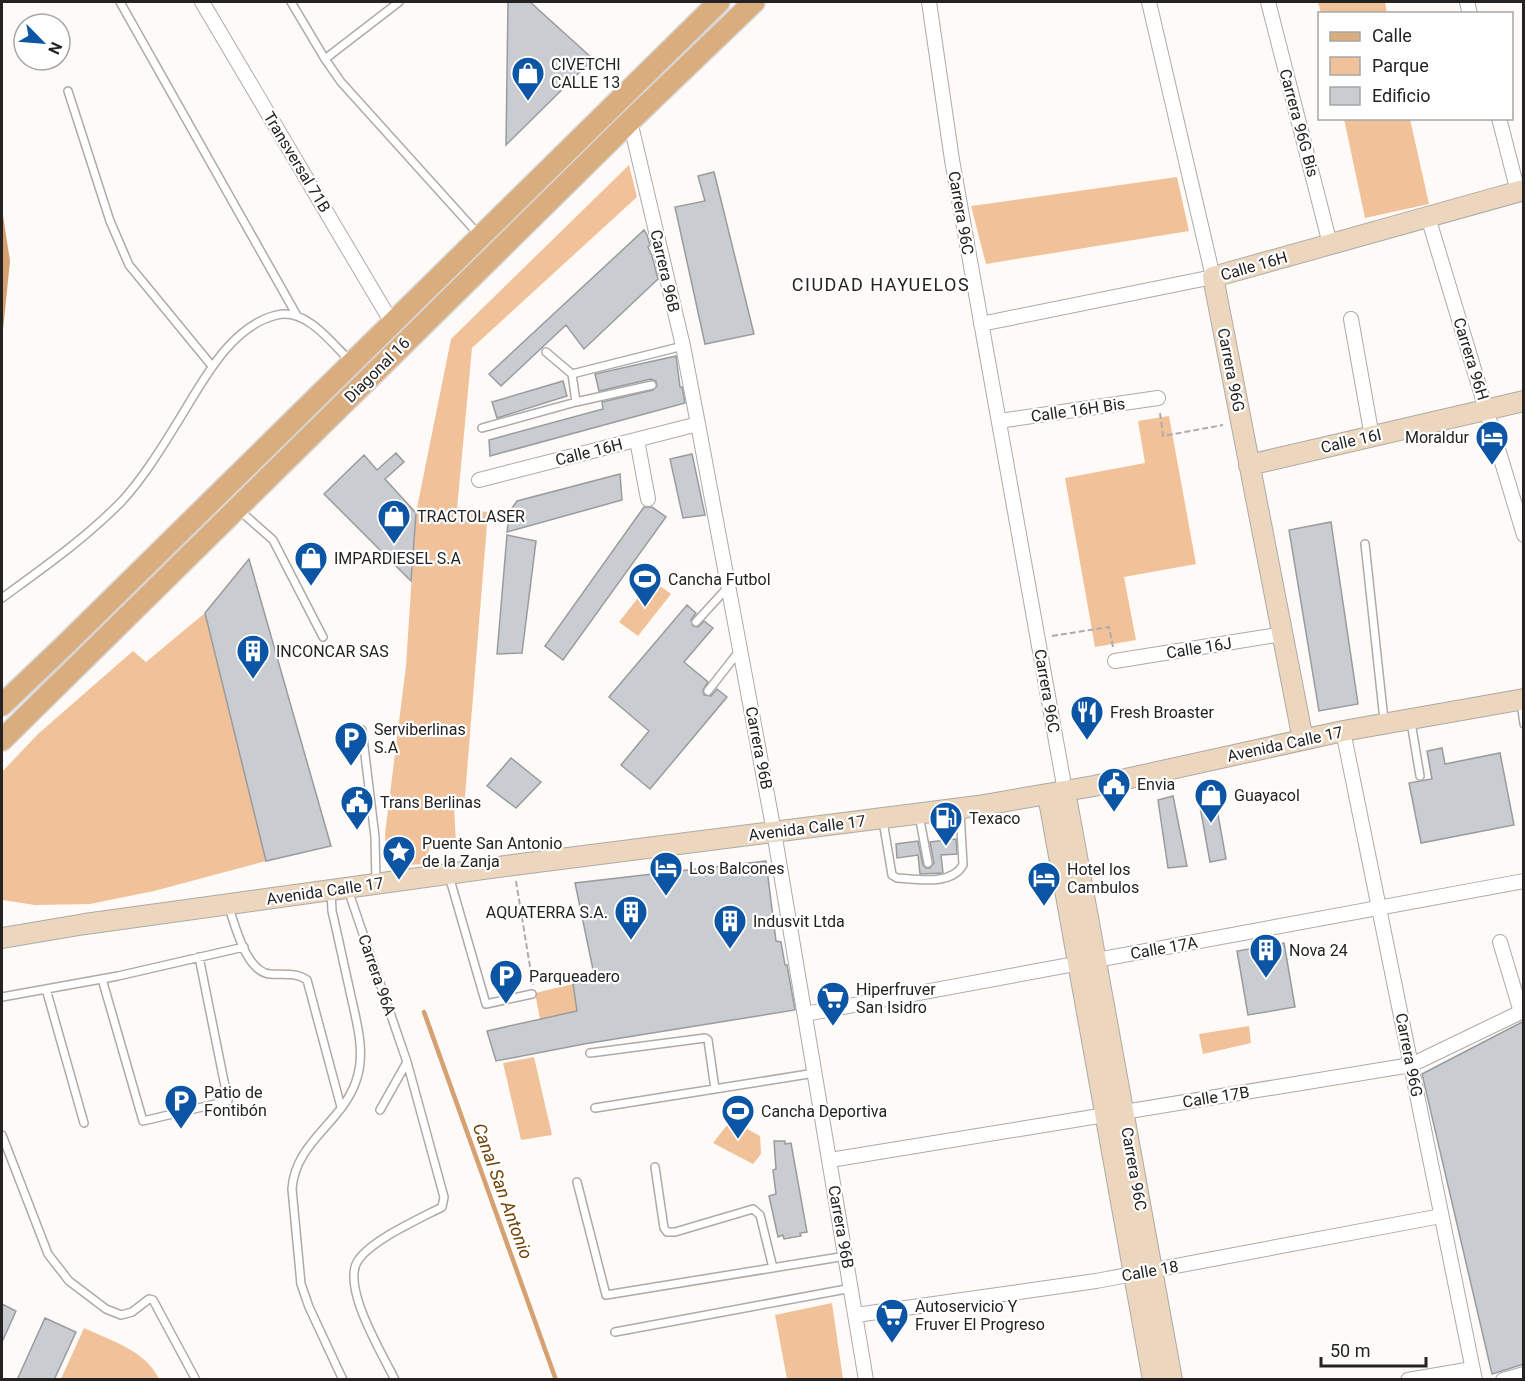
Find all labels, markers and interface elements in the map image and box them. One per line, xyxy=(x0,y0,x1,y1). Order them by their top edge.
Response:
north arrow xyxy=(12,12,72,72)
legend xyxy=(1318,12,1513,120)
text: Calle xyxy=(1372,25,1412,46)
text: N xyxy=(44,39,66,57)
shop icon: CIVETCHI CALLE 13 xyxy=(510,55,546,102)
place label: CIVETCHI CALLE 13 xyxy=(551,55,621,92)
text: Parque xyxy=(1372,55,1429,76)
street label: Carrera 96G Bis xyxy=(1275,67,1323,179)
text: Edificio xyxy=(1372,85,1431,106)
street label: Transversal 71B xyxy=(259,108,335,216)
street label: Carrera 96C xyxy=(944,170,978,256)
street label: Carrera 96B xyxy=(646,228,684,314)
street label: Calle 16H xyxy=(1218,247,1290,285)
district label: CIUDAD HAYUELOS xyxy=(792,274,970,295)
street label: Carrera 96H xyxy=(1449,315,1493,403)
street label: Carrera 96G xyxy=(1214,326,1248,414)
street label: Diagonal 16 xyxy=(340,333,414,407)
street label: Calle 16H Bis xyxy=(1030,394,1126,426)
hotel icon: Moraldur xyxy=(1474,419,1510,466)
street label: Calle 16I xyxy=(1319,425,1383,457)
place label: Moraldur xyxy=(1405,428,1470,447)
street label: Calle 16H xyxy=(553,434,625,470)
shop icon: TRACTOLASER xyxy=(376,498,412,545)
place label: TRACTOLASER xyxy=(417,507,525,526)
shop icon: IMPARDIESEL S.A xyxy=(293,540,329,587)
place label: IMPARDIESEL S.A xyxy=(334,549,461,568)
sports icon: Cancha Futbol xyxy=(627,561,663,608)
place label: Cancha Futbol xyxy=(668,570,771,589)
building icon: INCONCAR SAS xyxy=(235,633,271,680)
street label: Calle 16J xyxy=(1165,633,1233,663)
place label: INCONCAR SAS xyxy=(276,642,389,661)
street label: Carrera 96C xyxy=(1030,648,1064,734)
restaurant icon: Fresh Broaster xyxy=(1069,694,1105,741)
place label: Fresh Broaster xyxy=(1110,703,1214,722)
street label: Carrera 96B xyxy=(742,705,776,791)
parking icon: Serviberlinas S.A xyxy=(333,720,369,767)
place label: Serviberlinas S.A xyxy=(374,720,466,757)
street label: Avenida Calle 17 xyxy=(1225,722,1345,766)
public building icon: Envia xyxy=(1096,766,1132,813)
place label: Envia xyxy=(1137,775,1175,794)
shop icon: Guayacol xyxy=(1193,777,1229,824)
public building icon: Trans Berlinas xyxy=(339,784,375,831)
place label: Guayacol xyxy=(1234,786,1300,805)
place label: Trans Berlinas xyxy=(380,793,481,812)
fuel station icon: Texaco xyxy=(928,800,964,847)
place label: Texaco xyxy=(969,809,1020,828)
street label: Avenida Calle 17 xyxy=(747,811,867,845)
place icon: Puente San Antonio de la Zanja xyxy=(381,834,417,881)
place label: Puente San Antonio de la Zanja xyxy=(422,834,562,871)
hotel icon: Los Balcones xyxy=(648,850,684,897)
place label: Los Balcones xyxy=(689,859,785,878)
hotel icon: Hotel los Cambulos xyxy=(1026,860,1062,907)
place label: Hotel los Cambulos xyxy=(1067,860,1139,897)
street label: Avenida Calle 17 xyxy=(265,873,385,909)
building icon: AQUATERRA S.A. xyxy=(613,894,649,941)
place label: AQUATERRA S.A. xyxy=(486,903,608,922)
building icon: Indusvit Ltda xyxy=(712,903,748,950)
place label: Indusvit Ltda xyxy=(753,912,845,931)
street label: Carrera 96A xyxy=(354,932,400,1019)
building icon: Nova 24 xyxy=(1248,932,1284,979)
street label: Calle 17A xyxy=(1129,933,1200,963)
place label: Nova 24 xyxy=(1289,941,1348,960)
parking icon: Parqueadero xyxy=(488,958,524,1005)
place label: Parqueadero xyxy=(529,967,620,986)
supermarket icon: Hiperfruver San Isidro xyxy=(815,980,851,1027)
place label: Hiperfruver San Isidro xyxy=(856,980,936,1017)
street label: Carrera 96G xyxy=(1392,1011,1426,1099)
street label: Calle 17B xyxy=(1181,1082,1251,1112)
parking icon: Patio de Fontibón xyxy=(163,1083,199,1130)
place label: Patio de Fontibón xyxy=(204,1083,267,1120)
sports icon: Cancha Deportiva xyxy=(720,1093,756,1140)
place label: Cancha Deportiva xyxy=(761,1102,887,1121)
water label: Canal San Antonio xyxy=(469,1120,537,1262)
street label: Carrera 96C xyxy=(1117,1126,1151,1212)
street label: Carrera 96B xyxy=(824,1184,858,1270)
street label: Calle 18 xyxy=(1120,1257,1180,1285)
supermarket icon: Autoservicio Y Fruver El Progreso xyxy=(874,1297,910,1344)
place label: Autoservicio Y Fruver El Progreso xyxy=(915,1297,1045,1334)
scale bar xyxy=(1321,1330,1426,1368)
text: 50 m xyxy=(1330,1340,1370,1361)

